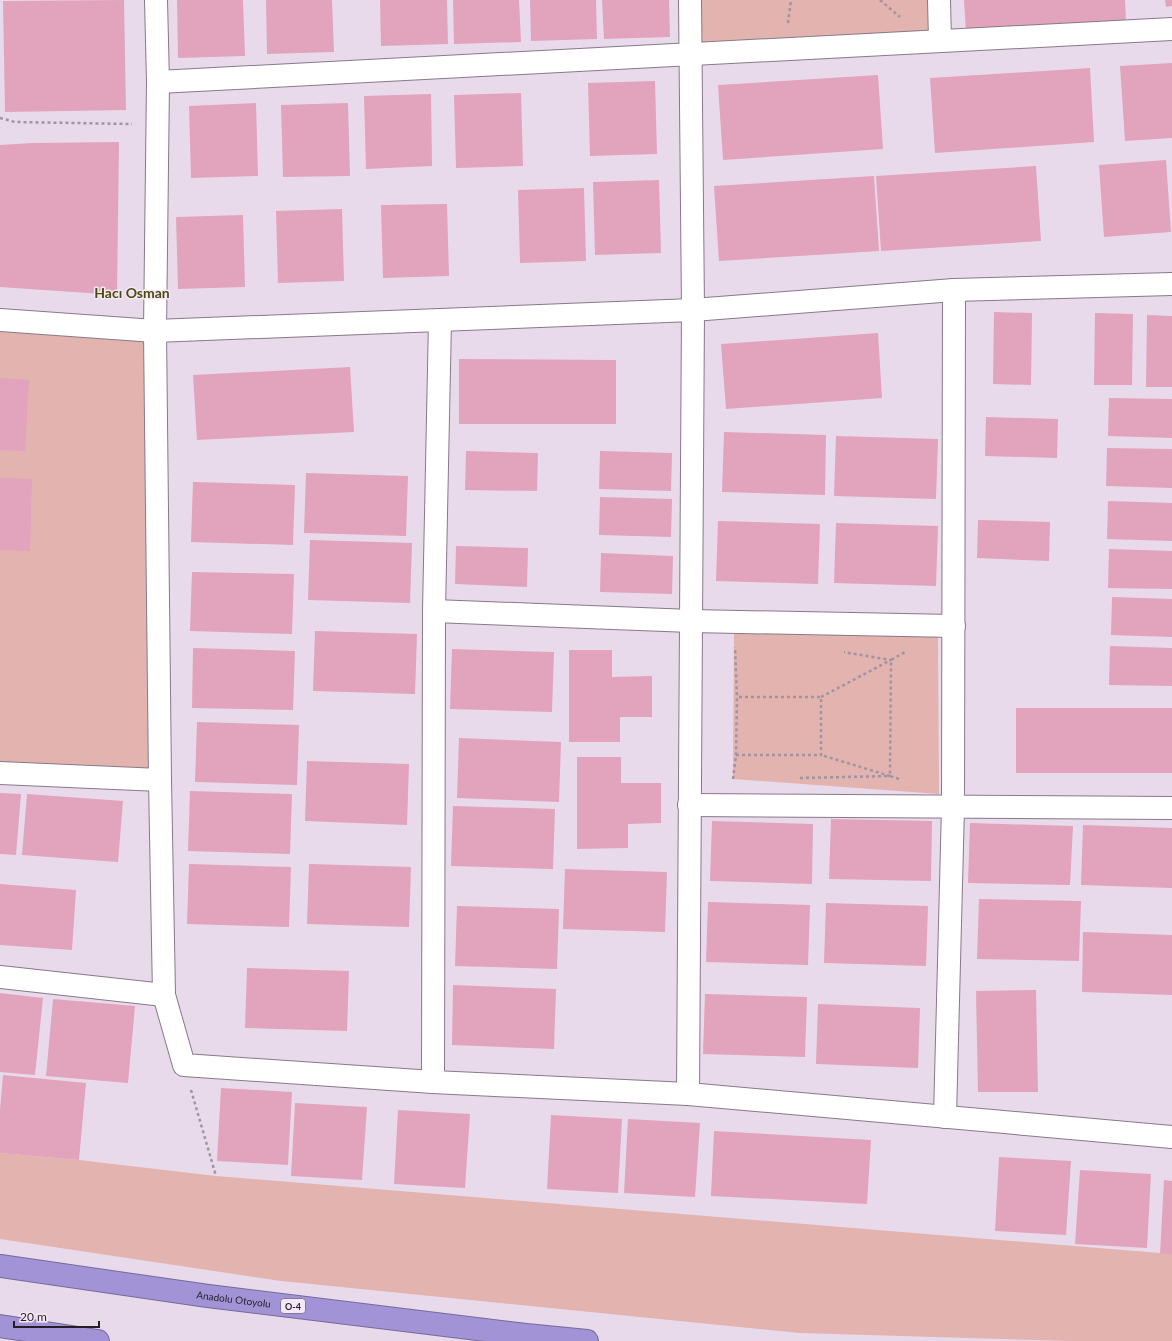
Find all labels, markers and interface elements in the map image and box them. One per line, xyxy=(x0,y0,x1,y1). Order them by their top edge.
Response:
district label: Hacı Osman xyxy=(94,284,170,301)
street label: Anadolu Otoyolu xyxy=(196,1288,272,1310)
road number: O-4 xyxy=(281,1299,305,1313)
scale bar xyxy=(14,1303,99,1329)
text: 20 m xyxy=(20,1309,47,1324)

